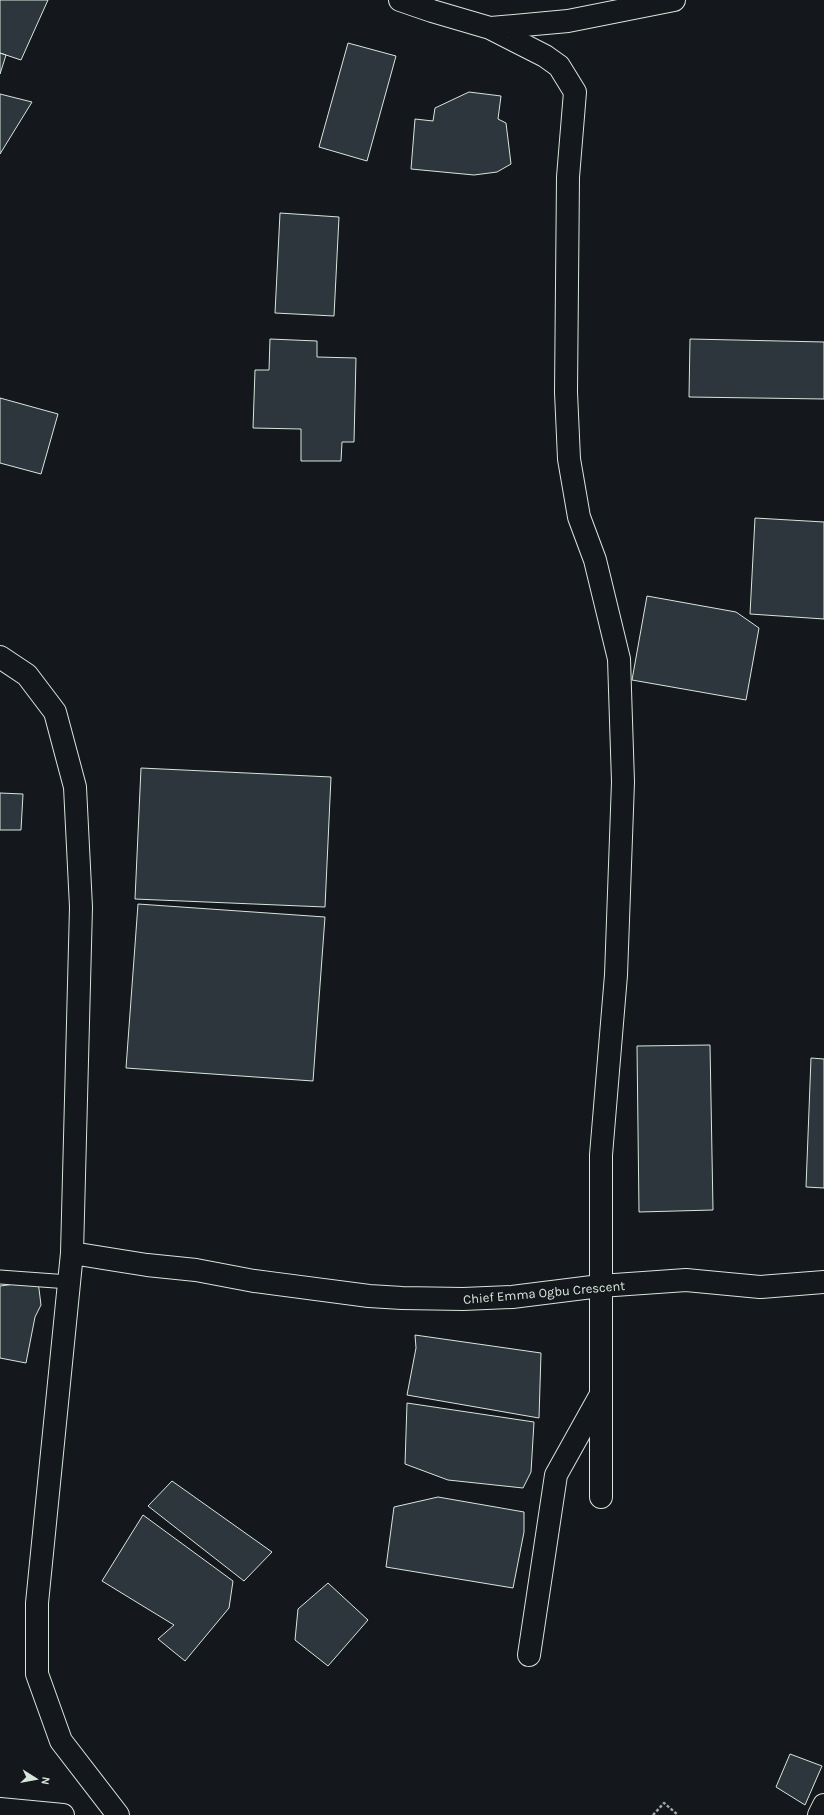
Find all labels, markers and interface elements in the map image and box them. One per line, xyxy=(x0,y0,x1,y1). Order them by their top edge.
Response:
street label: Chief Emma Ogbu Crescent xyxy=(462,1278,626,1307)
north arrow xyxy=(16,1759,56,1799)
text: N xyxy=(38,1776,52,1786)

